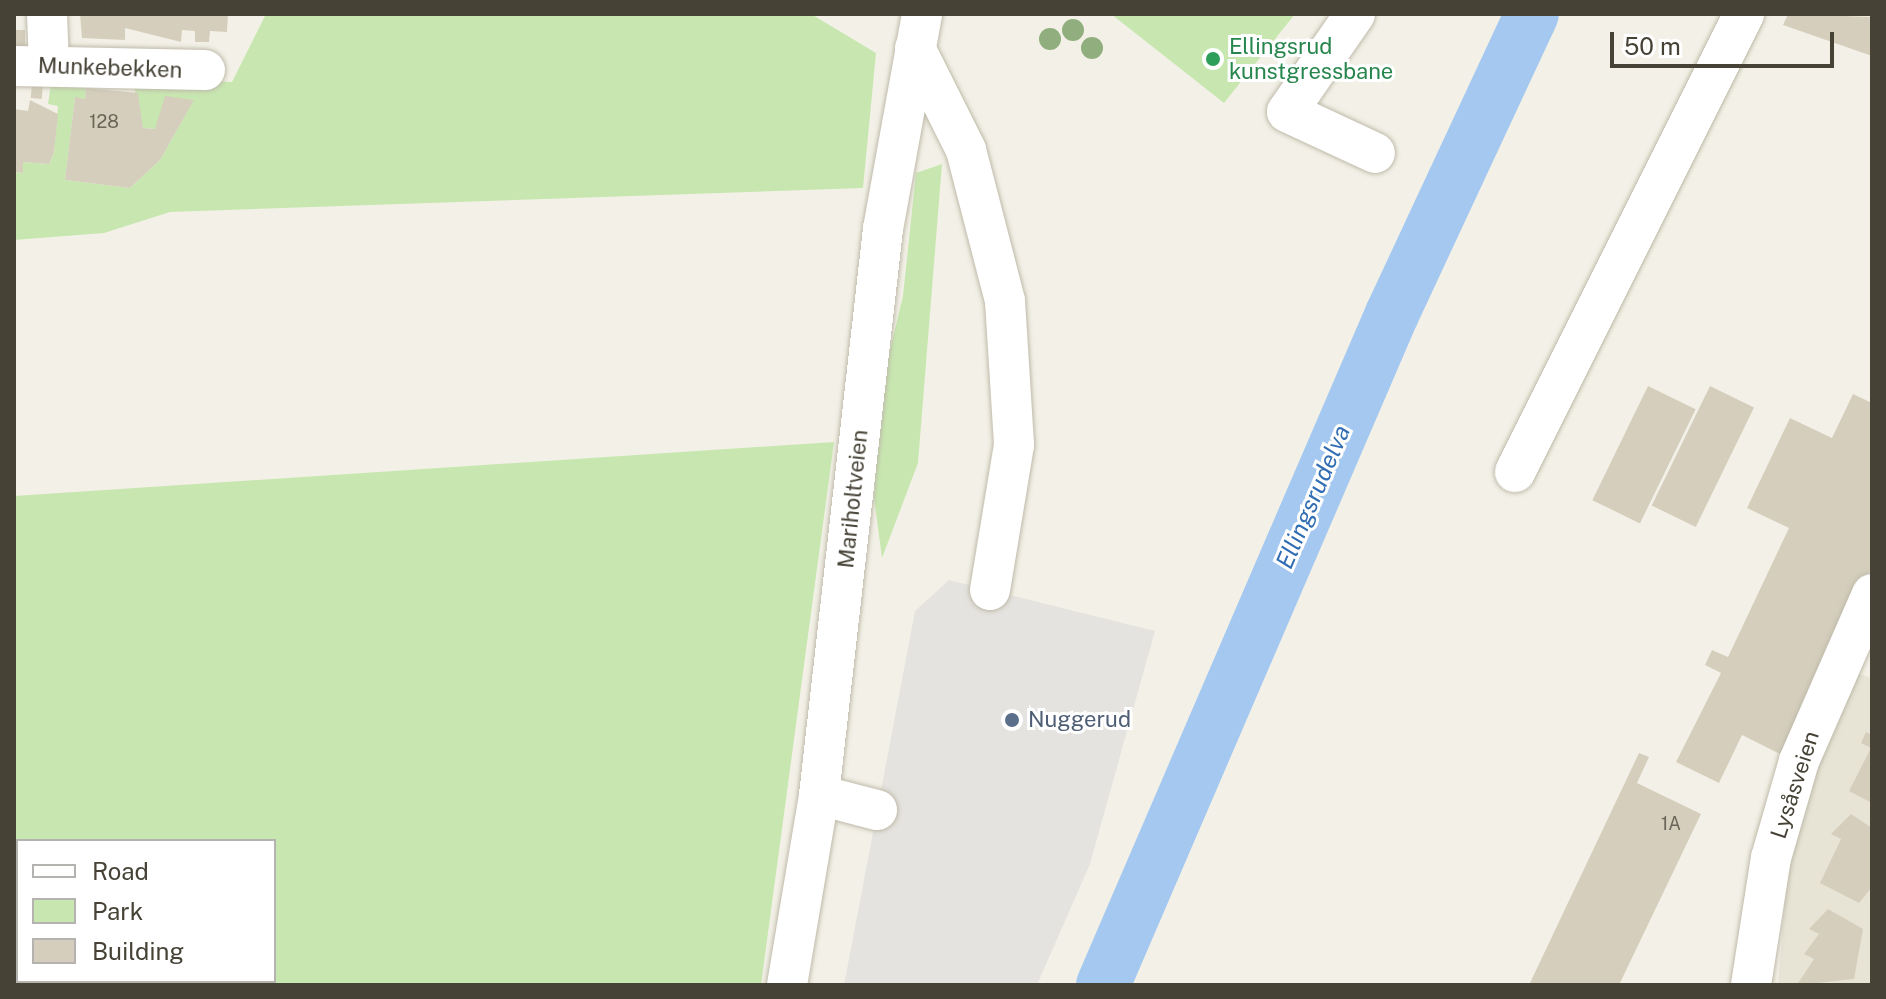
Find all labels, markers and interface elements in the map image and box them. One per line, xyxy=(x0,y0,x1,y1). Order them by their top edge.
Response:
scale bar xyxy=(1614,16,1838,66)
text: 50 m xyxy=(1624,32,1681,60)
place label: Ellingsrud kunstgressbane xyxy=(1229,33,1393,84)
marker: Ellingsrud kunstgressbane xyxy=(1204,50,1222,68)
street label: Munkebekken xyxy=(37,52,183,84)
house number: 128 xyxy=(89,111,119,133)
water label: Ellingsrudelva xyxy=(1270,421,1356,573)
street label: Mariholtveien xyxy=(833,428,873,570)
place label: Nuggerud xyxy=(1028,707,1131,733)
marker: Nuggerud xyxy=(1003,711,1021,729)
street label: Lysåsveien xyxy=(1765,728,1825,842)
house number: 1A xyxy=(1661,813,1681,835)
legend xyxy=(16,839,276,983)
text: Road xyxy=(92,857,149,885)
text: Park xyxy=(92,897,143,925)
text: Building xyxy=(92,937,184,965)

